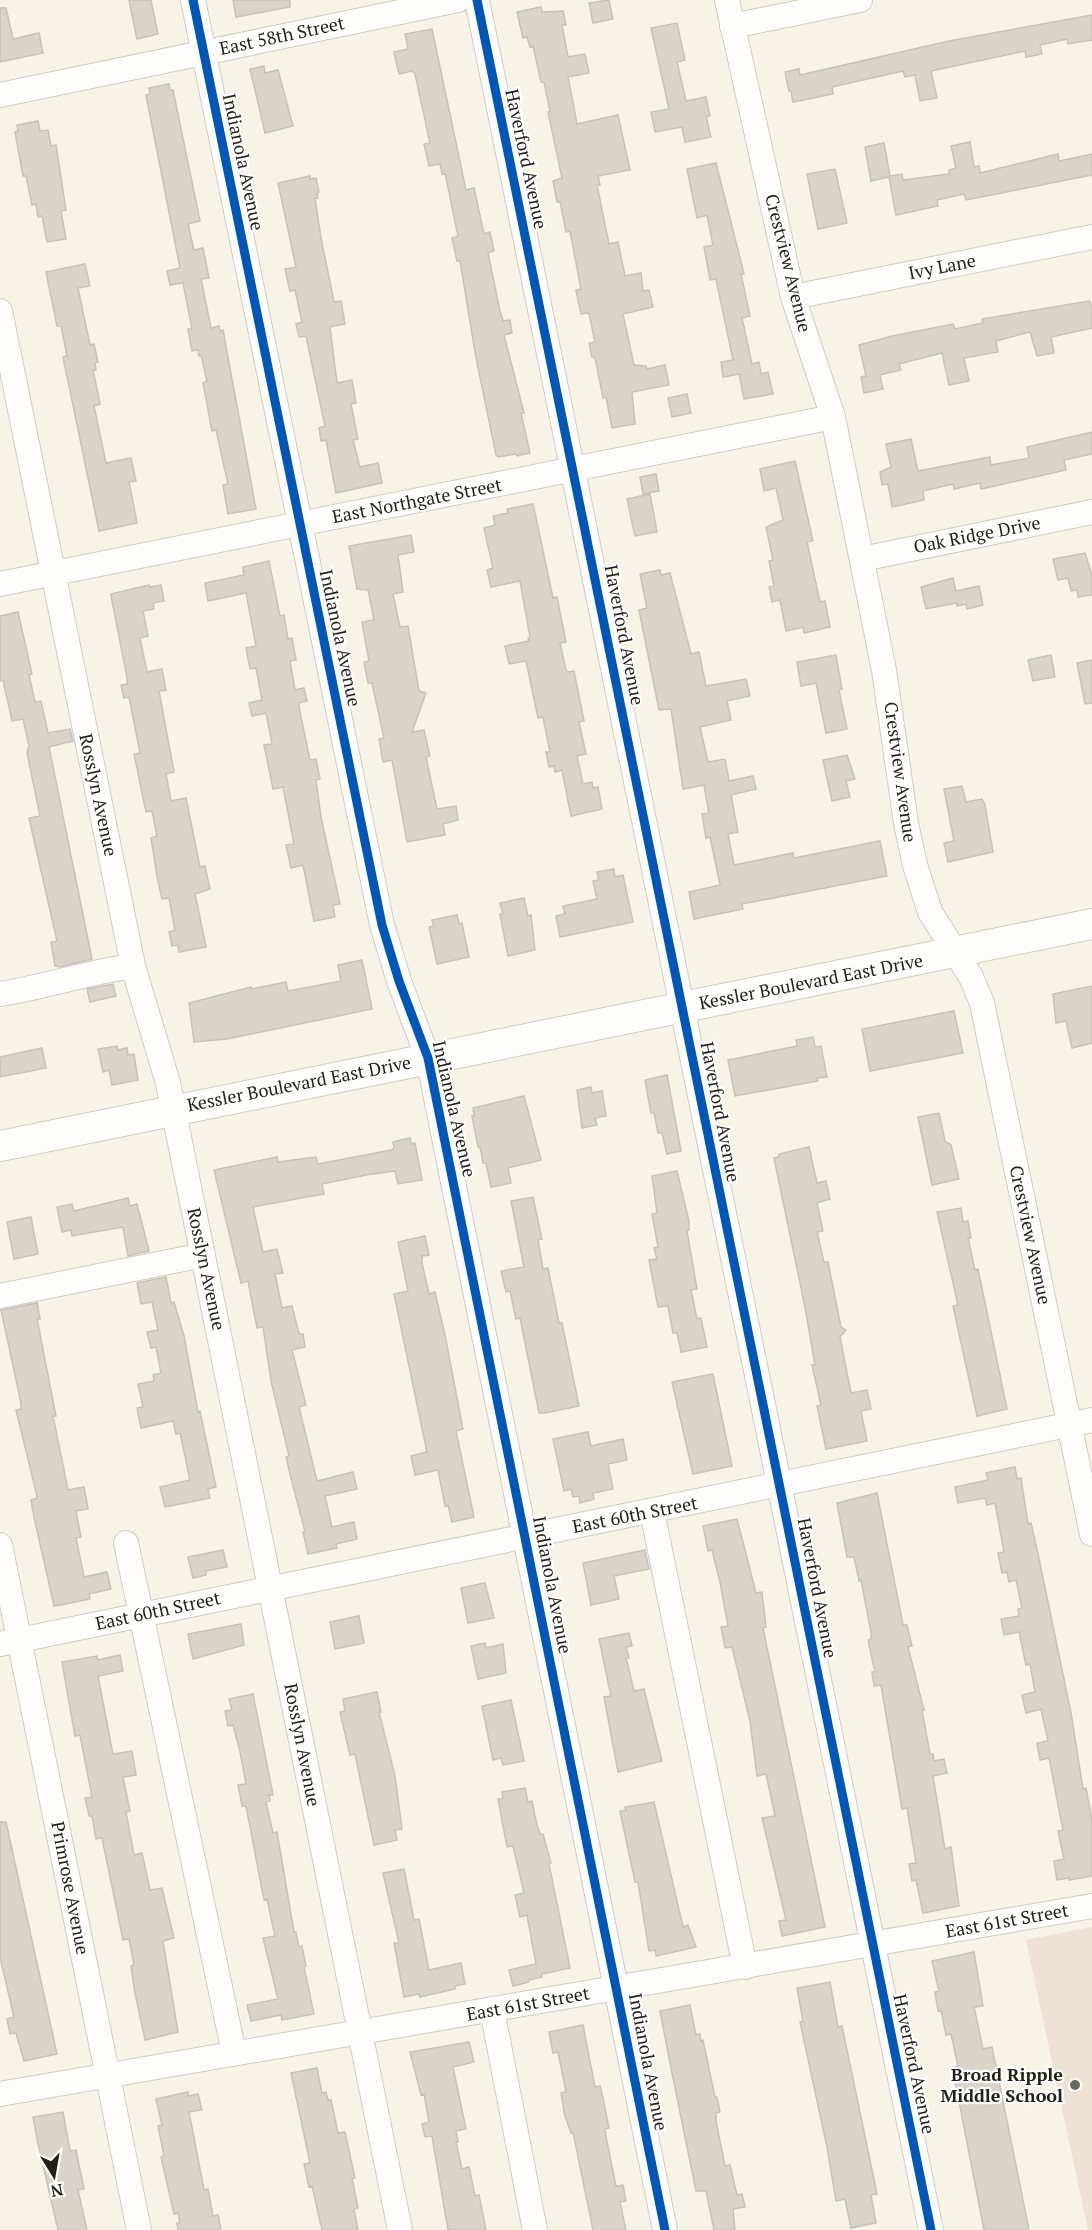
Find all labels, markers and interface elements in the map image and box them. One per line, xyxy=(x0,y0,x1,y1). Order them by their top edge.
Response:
street label: East 58th Street xyxy=(217,10,347,60)
street label: Haverford Avenue xyxy=(500,87,554,231)
street label: Indianola Avenue xyxy=(218,91,270,233)
street label: Crestview Avenue xyxy=(760,191,818,334)
street label: Ivy Lane xyxy=(906,248,978,284)
street label: East Northgate Street xyxy=(330,472,504,528)
street label: Oak Ridge Drive xyxy=(911,510,1042,558)
street label: Haverford Avenue xyxy=(600,563,650,707)
street label: Indianola Avenue xyxy=(315,567,367,709)
street label: Crestview Avenue xyxy=(879,700,923,844)
street label: Rosslyn Avenue xyxy=(74,731,124,858)
street label: Kessler Boulevard East Drive xyxy=(697,948,925,1015)
street label: Indianola Avenue xyxy=(428,1038,482,1180)
street label: Haverford Avenue xyxy=(696,1040,746,1184)
street label: Kessler Boulevard East Drive xyxy=(185,1050,413,1117)
street label: Crestview Avenue xyxy=(1005,1163,1057,1307)
street label: Rosslyn Avenue xyxy=(182,1205,232,1332)
street label: East 60th Street xyxy=(570,1490,700,1538)
street label: Indianola Avenue xyxy=(528,1514,578,1656)
street label: Haverford Avenue xyxy=(793,1516,843,1660)
street label: East 60th Street xyxy=(93,1585,223,1635)
street label: Rosslyn Avenue xyxy=(279,1681,327,1808)
street label: Primrose Avenue xyxy=(46,1819,96,1956)
street label: East 61st Street xyxy=(943,1897,1071,1943)
street label: East 61st Street xyxy=(464,1980,592,2026)
street label: Indianola Avenue xyxy=(624,1991,674,2133)
street label: Haverford Avenue xyxy=(888,1992,942,2136)
place label: Broad Ripple Middle School xyxy=(941,2062,1063,2107)
marker: Broad Ripple Middle School xyxy=(1068,2078,1082,2092)
north arrow xyxy=(24,2146,84,2206)
text: N xyxy=(49,2179,65,2203)

